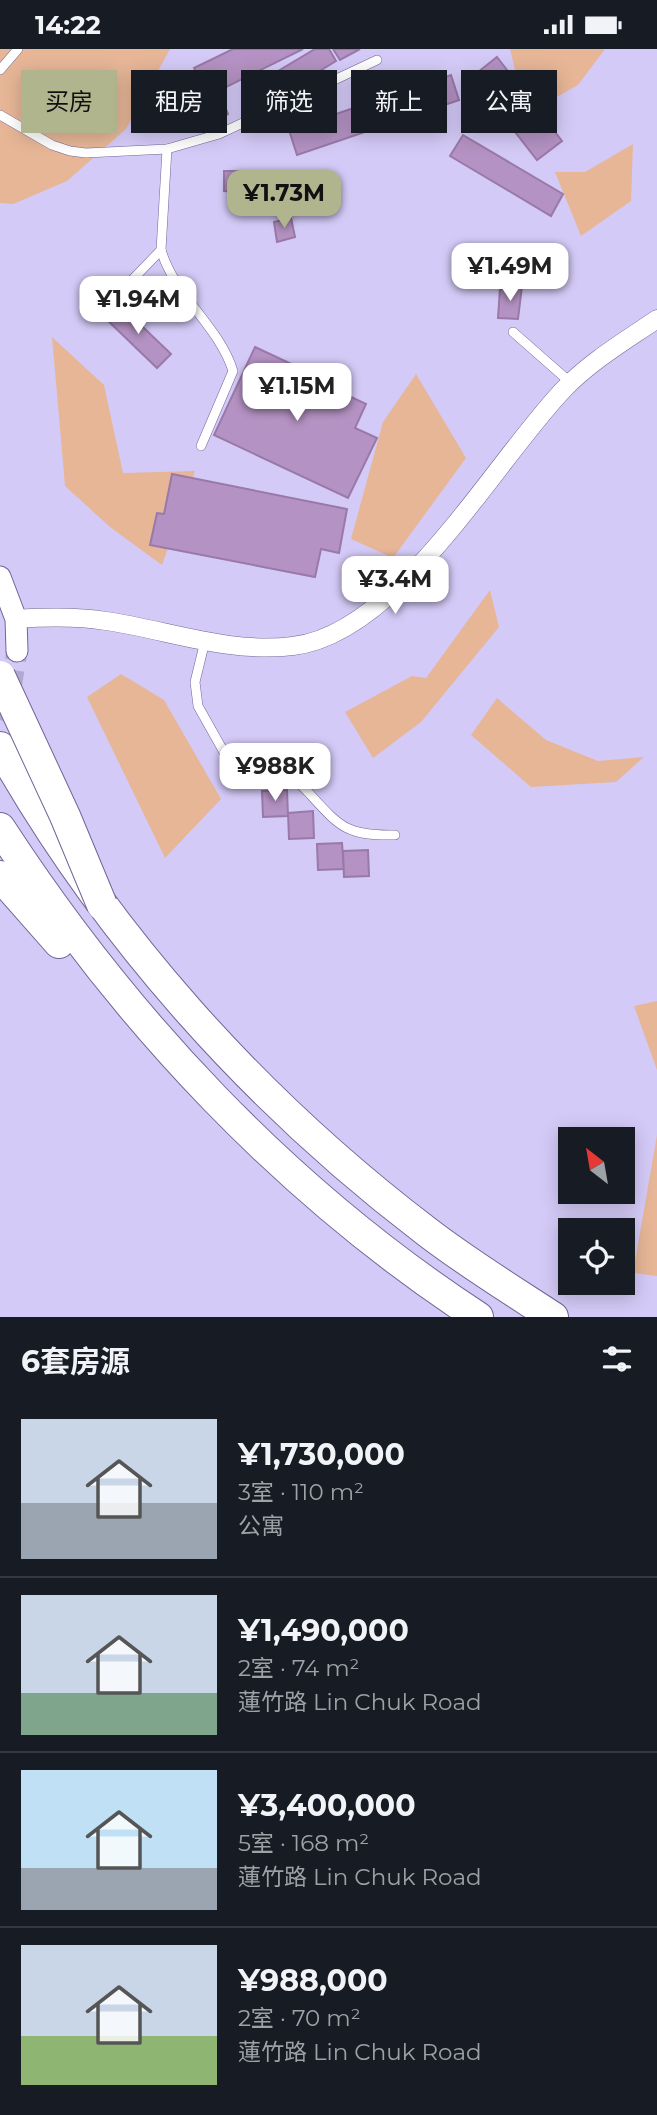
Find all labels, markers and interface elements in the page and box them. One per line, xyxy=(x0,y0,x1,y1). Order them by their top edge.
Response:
text: 14:22 xyxy=(35,9,101,41)
chip: 买房 xyxy=(21,70,117,133)
chip: 租房 xyxy=(131,70,227,133)
chip: 筛选 xyxy=(241,70,337,133)
chip: 新上 xyxy=(351,70,447,133)
chip: 公寓 xyxy=(461,70,557,133)
pin: ¥1.73M xyxy=(227,171,341,230)
text: ¥1.73M xyxy=(243,179,325,207)
pin: ¥1.49M xyxy=(453,243,567,303)
text: ¥1.49M xyxy=(467,252,553,280)
pin: ¥1.94M xyxy=(81,277,195,336)
text: ¥1.94M xyxy=(95,285,181,313)
pin: ¥1.15M xyxy=(240,363,354,423)
text: ¥1.15M xyxy=(259,372,335,400)
pin: ¥3.4M xyxy=(346,557,444,616)
text: ¥3.4M xyxy=(358,565,432,593)
pin: ¥988K xyxy=(226,743,324,803)
text: ¥988K xyxy=(236,752,314,780)
north arrow xyxy=(558,1127,635,1204)
map controls xyxy=(558,1127,635,1295)
button: locate xyxy=(558,1218,635,1295)
icon: filters xyxy=(598,1340,636,1378)
text: 6套房源 xyxy=(21,1343,130,1380)
text: ¥1,730,000 xyxy=(238,1436,405,1473)
icon: home xyxy=(77,1447,161,1531)
text: 3室 · 110 m² xyxy=(238,1478,364,1506)
text: 公寓 xyxy=(238,1512,284,1540)
text: ¥1,490,000 xyxy=(238,1612,409,1649)
icon: home xyxy=(77,1623,161,1707)
text: 2室 · 74 m² xyxy=(238,1654,360,1682)
text: 蓮竹路 Lin Chuk Road xyxy=(238,1688,482,1716)
text: ¥3,400,000 xyxy=(238,1787,416,1824)
icon: home xyxy=(77,1798,161,1882)
text: 5室 · 168 m² xyxy=(238,1829,369,1857)
text: 蓮竹路 Lin Chuk Road xyxy=(238,1863,482,1891)
text: ¥988,000 xyxy=(238,1962,388,1999)
icon: home xyxy=(77,1973,161,2057)
text: 2室 · 70 m² xyxy=(238,2004,361,2032)
text: 蓮竹路 Lin Chuk Road xyxy=(238,2038,482,2066)

